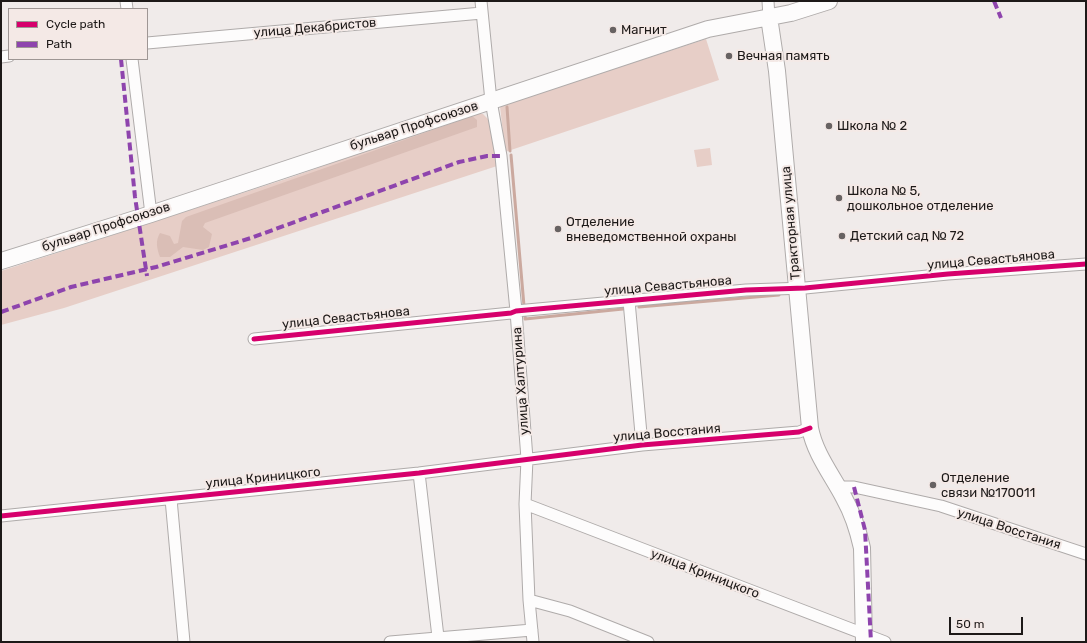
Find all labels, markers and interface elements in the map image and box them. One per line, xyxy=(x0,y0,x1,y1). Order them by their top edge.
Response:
legend xyxy=(8,8,148,60)
street label: улица Декабристов xyxy=(253,15,377,41)
text: Cycle path xyxy=(46,17,105,31)
place label: Магнит xyxy=(621,22,667,38)
marker: Магнит xyxy=(608,25,618,35)
text: Path xyxy=(46,37,72,51)
place label: Вечная память xyxy=(737,48,829,64)
marker: Вечная память xyxy=(724,51,734,61)
street label: бульвар Профсоюзов xyxy=(348,98,480,154)
place label: Школа № 2 xyxy=(837,118,907,134)
marker: Школа № 2 xyxy=(824,121,834,131)
street label: Тракторная улица xyxy=(778,166,804,280)
place label: Школа № 5, дошкольное отделение xyxy=(847,183,993,214)
marker: Школа № 5, дошкольное отделение xyxy=(834,193,844,203)
street label: бульвар Профсоюзов xyxy=(40,199,172,255)
place label: Отделение вневедомственной охраны xyxy=(566,214,737,245)
marker: Отделение вневедомственной охраны xyxy=(553,224,563,234)
place label: Детский сад № 72 xyxy=(850,228,964,244)
marker: Детский сад № 72 xyxy=(837,231,847,241)
street label: улица Севастьянова xyxy=(926,247,1056,273)
street label: улица Севастьянова xyxy=(603,273,733,299)
street label: улица Севастьянова xyxy=(281,304,411,332)
street label: улица Халтурина xyxy=(509,327,533,435)
street label: улица Восстания xyxy=(613,421,721,445)
street label: улица Криницкого xyxy=(205,464,321,492)
place label: Отделение связи №170011 xyxy=(941,470,1035,501)
marker: Отделение связи №170011 xyxy=(928,480,938,490)
street label: улица Восстания xyxy=(955,505,1063,553)
street label: улица Криницкого xyxy=(648,546,762,602)
scale bar xyxy=(951,609,1025,635)
text: 50 m xyxy=(956,617,984,631)

